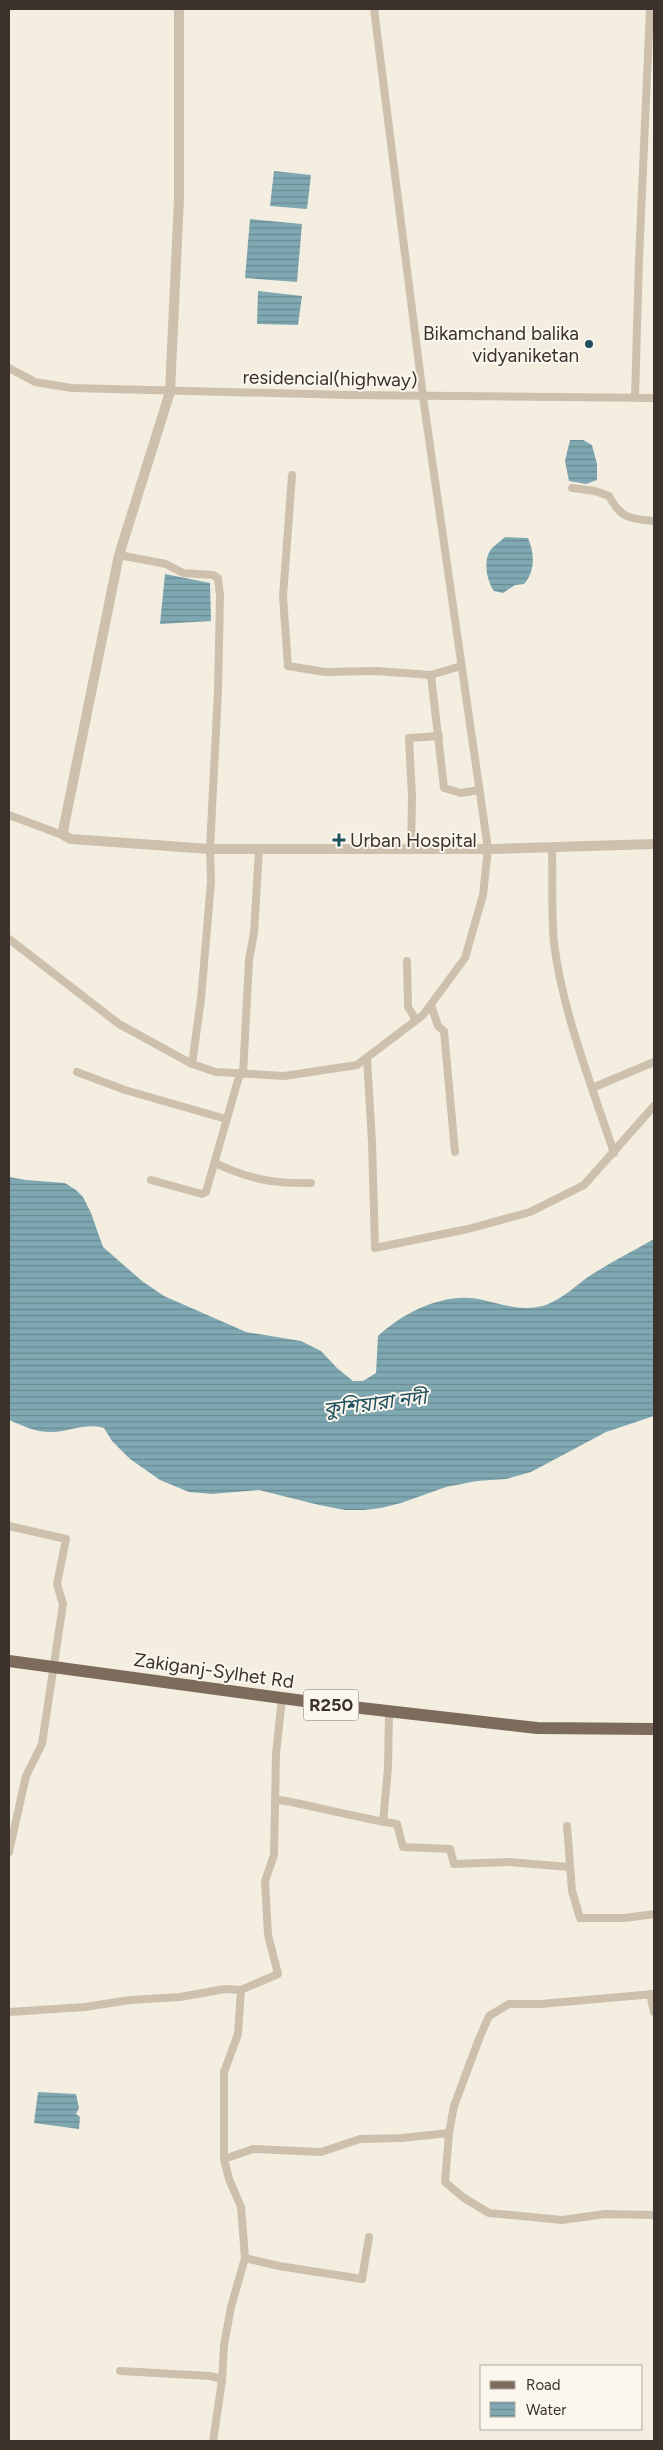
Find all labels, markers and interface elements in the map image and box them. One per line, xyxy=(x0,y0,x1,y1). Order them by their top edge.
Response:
place label: Bikamchand balika vidyaniketan xyxy=(423,322,579,367)
marker: Bikamchand balika vidyaniketan xyxy=(583,338,595,350)
street label: residencial(highway) xyxy=(242,365,418,392)
place label: Urban Hospital xyxy=(350,829,477,852)
marker: Urban Hospital xyxy=(332,833,346,847)
water label: কুশিয়ারা নদী xyxy=(322,1384,431,1421)
street label: Zakiganj-Sylhet Rd xyxy=(132,1648,296,1693)
road number: R250 xyxy=(304,1690,358,1720)
legend xyxy=(480,2365,643,2430)
text: Road xyxy=(526,2376,561,2394)
text: Water xyxy=(526,2401,566,2419)

